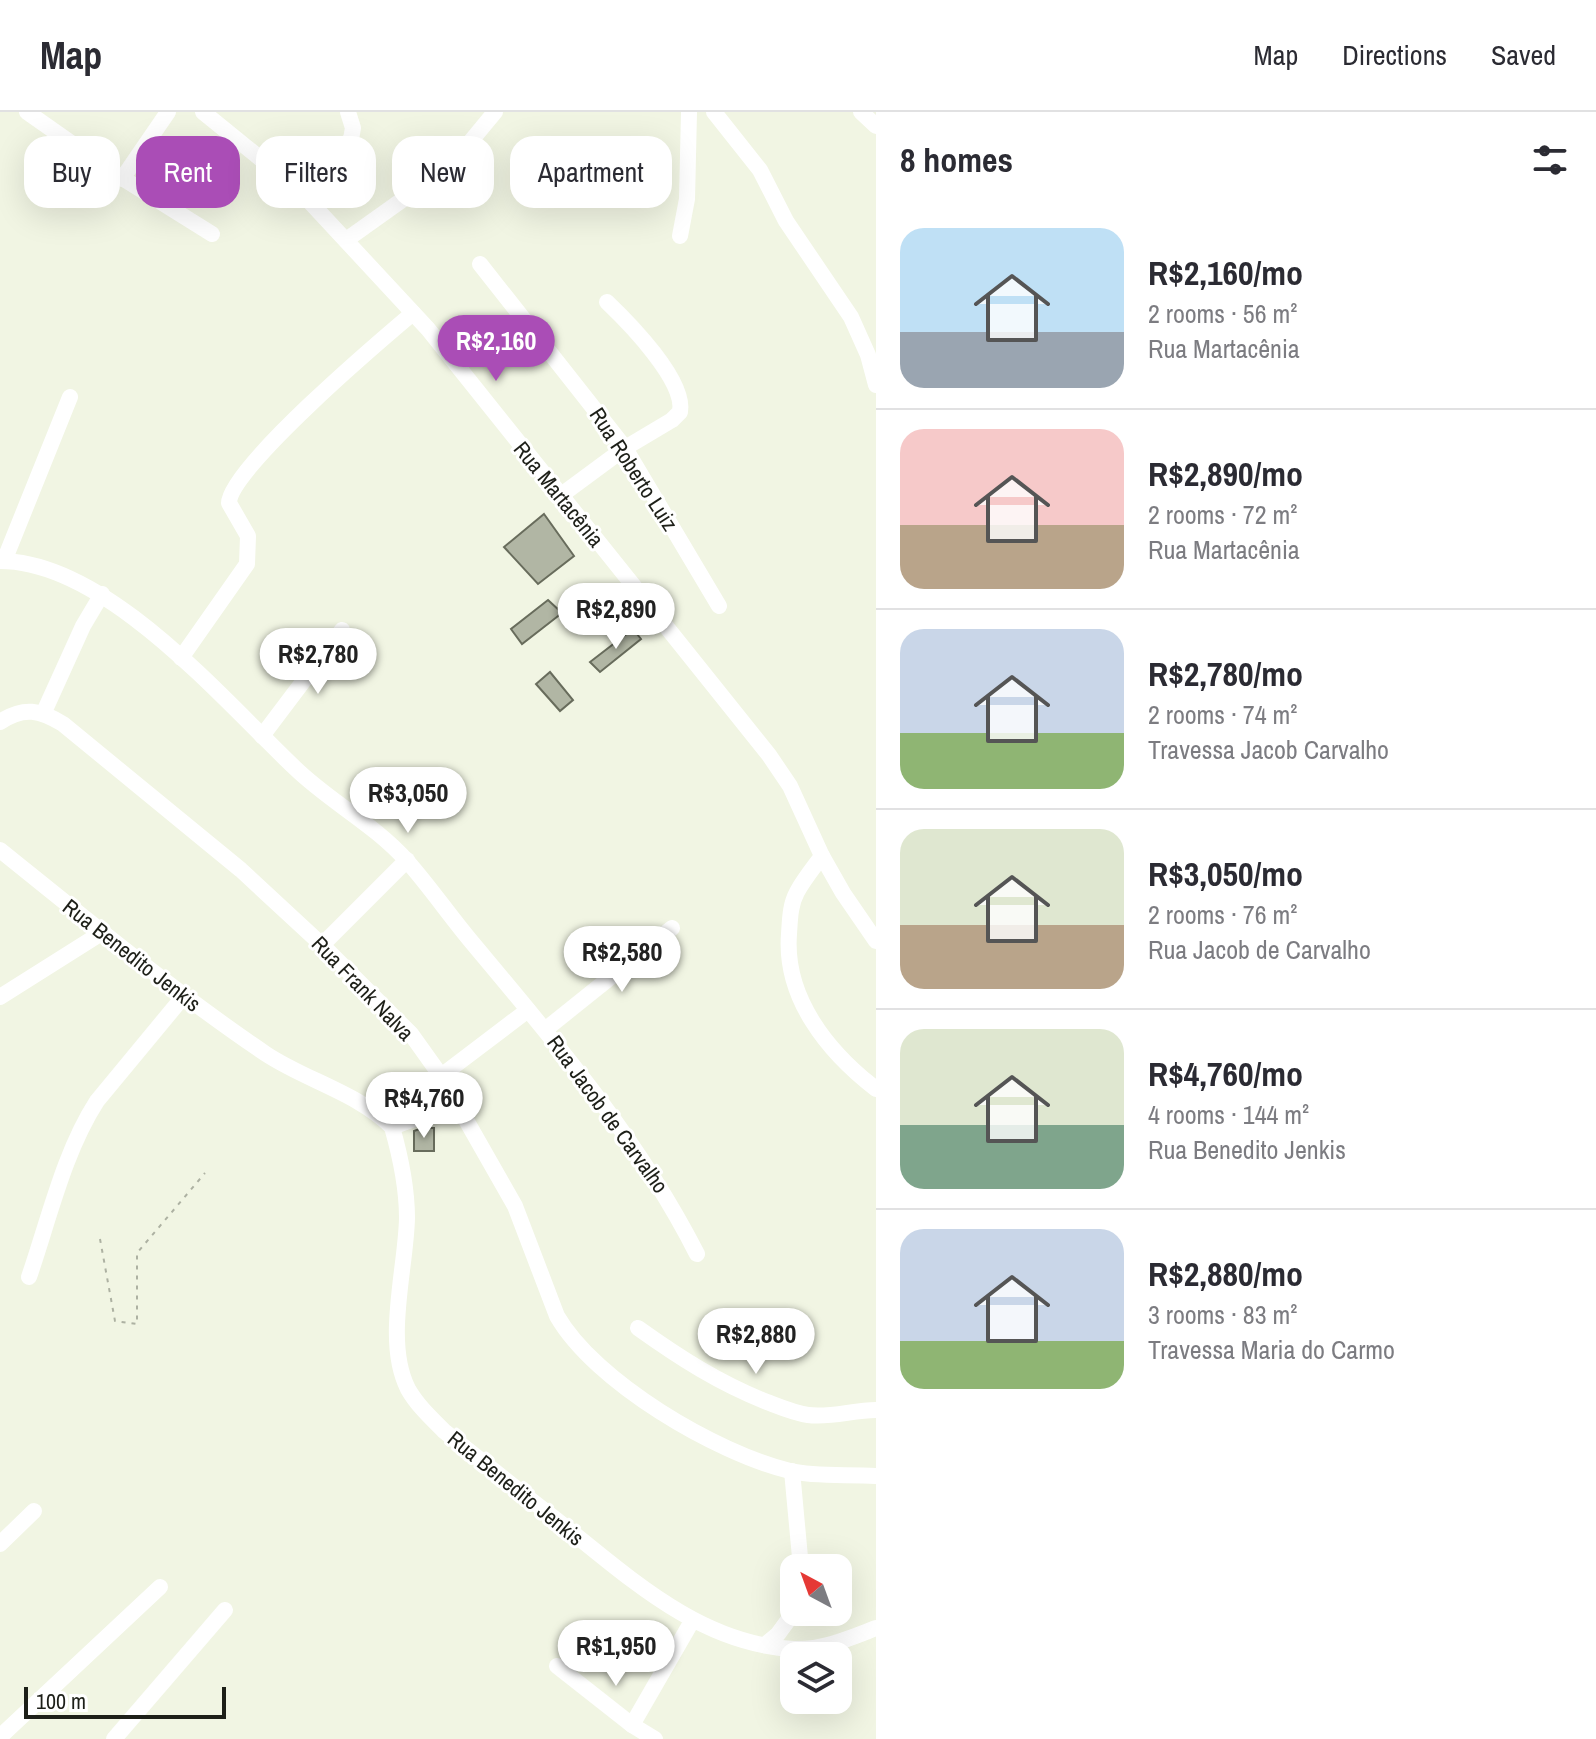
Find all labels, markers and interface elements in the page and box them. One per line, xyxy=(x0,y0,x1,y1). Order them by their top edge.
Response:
text: Map xyxy=(40,30,102,81)
text: Map xyxy=(1254,36,1298,74)
text: Directions xyxy=(1342,36,1447,74)
text: Saved xyxy=(1491,36,1556,74)
chip: Buy xyxy=(24,136,120,208)
chip: Rent xyxy=(136,136,240,208)
chip: Filters xyxy=(256,136,376,208)
chip: New xyxy=(392,136,494,208)
chip: Apartment xyxy=(510,136,672,208)
text: 8 homes xyxy=(900,137,1013,183)
icon: filters xyxy=(1528,138,1572,182)
text: R$2,160/mo xyxy=(1148,250,1303,296)
icon: home xyxy=(964,260,1060,356)
text: 2 rooms · 56 m² xyxy=(1148,296,1297,331)
pin: R$2,160 xyxy=(422,315,570,383)
text: R$2,160 xyxy=(456,323,536,358)
text: Rua Martacênia xyxy=(1148,331,1300,366)
street label: Rua Roberto Luiz xyxy=(583,402,685,536)
street label: Rua Martacênia xyxy=(507,435,611,553)
text: R$2,890/mo xyxy=(1148,451,1303,497)
icon: home xyxy=(964,461,1060,557)
text: 2 rooms · 72 m² xyxy=(1148,497,1297,532)
text: Rua Martacênia xyxy=(1148,532,1300,567)
pin: R$2,890 xyxy=(542,583,690,651)
text: R$2,890 xyxy=(576,591,656,626)
pin: R$2,780 xyxy=(244,628,392,696)
text: R$2,780 xyxy=(278,636,358,671)
text: R$2,780/mo xyxy=(1148,651,1303,697)
icon: home xyxy=(964,661,1060,757)
text: 2 rooms · 74 m² xyxy=(1148,697,1297,732)
text: Travessa Jacob Carvalho xyxy=(1148,732,1389,767)
pin: R$3,050 xyxy=(334,767,482,835)
text: R$3,050 xyxy=(368,775,448,810)
text: R$3,050/mo xyxy=(1148,851,1303,897)
icon: home xyxy=(964,861,1060,957)
street label: Rua Benedito Jenkis xyxy=(57,892,207,1018)
text: 2 rooms · 76 m² xyxy=(1148,897,1297,932)
pin: R$2,580 xyxy=(548,926,696,994)
street label: Rua Frank Nalva xyxy=(305,929,421,1047)
text: Rua Jacob de Carvalho xyxy=(1148,932,1371,967)
text: R$2,580 xyxy=(582,934,662,969)
street label: Rua Jacob de Carvalho xyxy=(540,1029,676,1199)
text: R$4,760/mo xyxy=(1148,1051,1303,1097)
icon: home xyxy=(964,1061,1060,1157)
pin: R$4,760 xyxy=(350,1072,498,1140)
text: R$4,760 xyxy=(384,1080,464,1115)
text: 4 rooms · 144 m² xyxy=(1148,1097,1309,1132)
text: Rua Benedito Jenkis xyxy=(1148,1132,1346,1167)
text: R$2,880/mo xyxy=(1148,1251,1303,1297)
icon: home xyxy=(964,1261,1060,1357)
text: 3 rooms · 83 m² xyxy=(1148,1297,1297,1332)
pin: R$2,880 xyxy=(682,1308,830,1376)
text: R$2,880 xyxy=(716,1316,796,1351)
text: Travessa Maria do Carmo xyxy=(1148,1332,1395,1367)
street label: Rua Benedito Jenkis xyxy=(441,1424,591,1552)
north arrow xyxy=(780,1554,852,1626)
map controls xyxy=(780,1554,852,1714)
pin: R$1,950 xyxy=(542,1620,690,1688)
text: R$1,950 xyxy=(576,1628,656,1663)
button: layers xyxy=(780,1642,852,1714)
scale bar xyxy=(24,1683,226,1719)
text: 100 m xyxy=(36,1686,86,1716)

